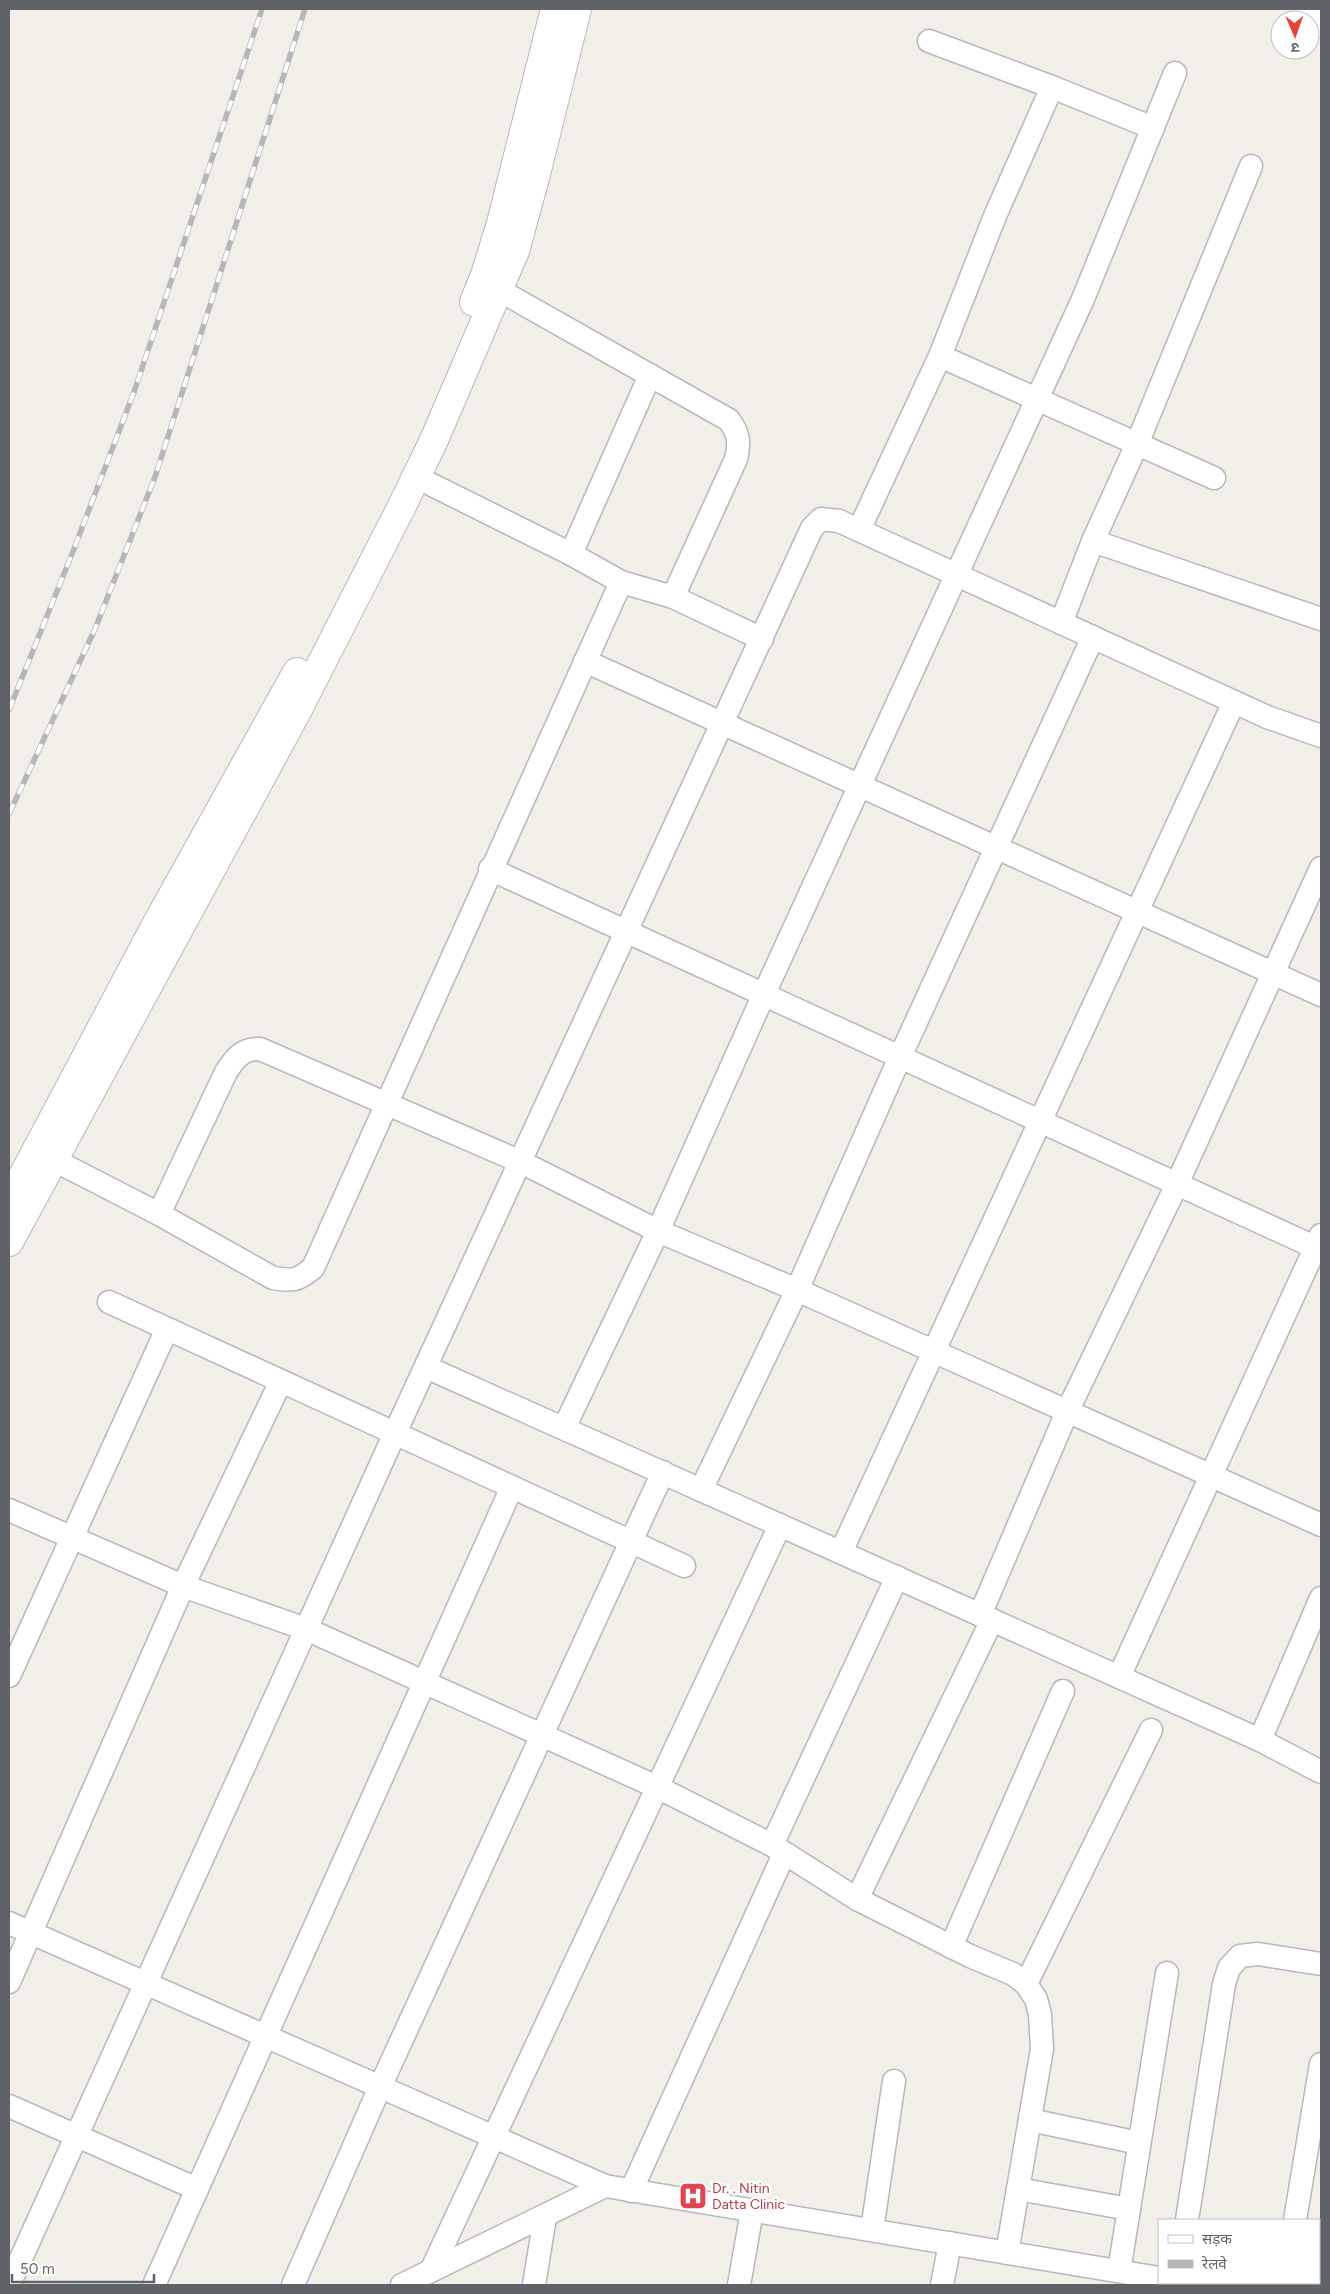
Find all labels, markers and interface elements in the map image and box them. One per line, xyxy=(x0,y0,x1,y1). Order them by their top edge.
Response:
north arrow xyxy=(1270,10,1320,60)
text: उ xyxy=(1290,39,1300,56)
place label: Dr. . Nitin Datta Clinic xyxy=(712,2180,785,2213)
hospital icon: Dr. . Nitin Datta Clinic xyxy=(678,2181,708,2211)
legend xyxy=(1158,2219,1320,2284)
text: सड़क xyxy=(1202,2230,1232,2248)
scale bar xyxy=(12,2252,155,2284)
text: रेलवे xyxy=(1201,2255,1227,2273)
text: 50 m xyxy=(20,2260,55,2278)

